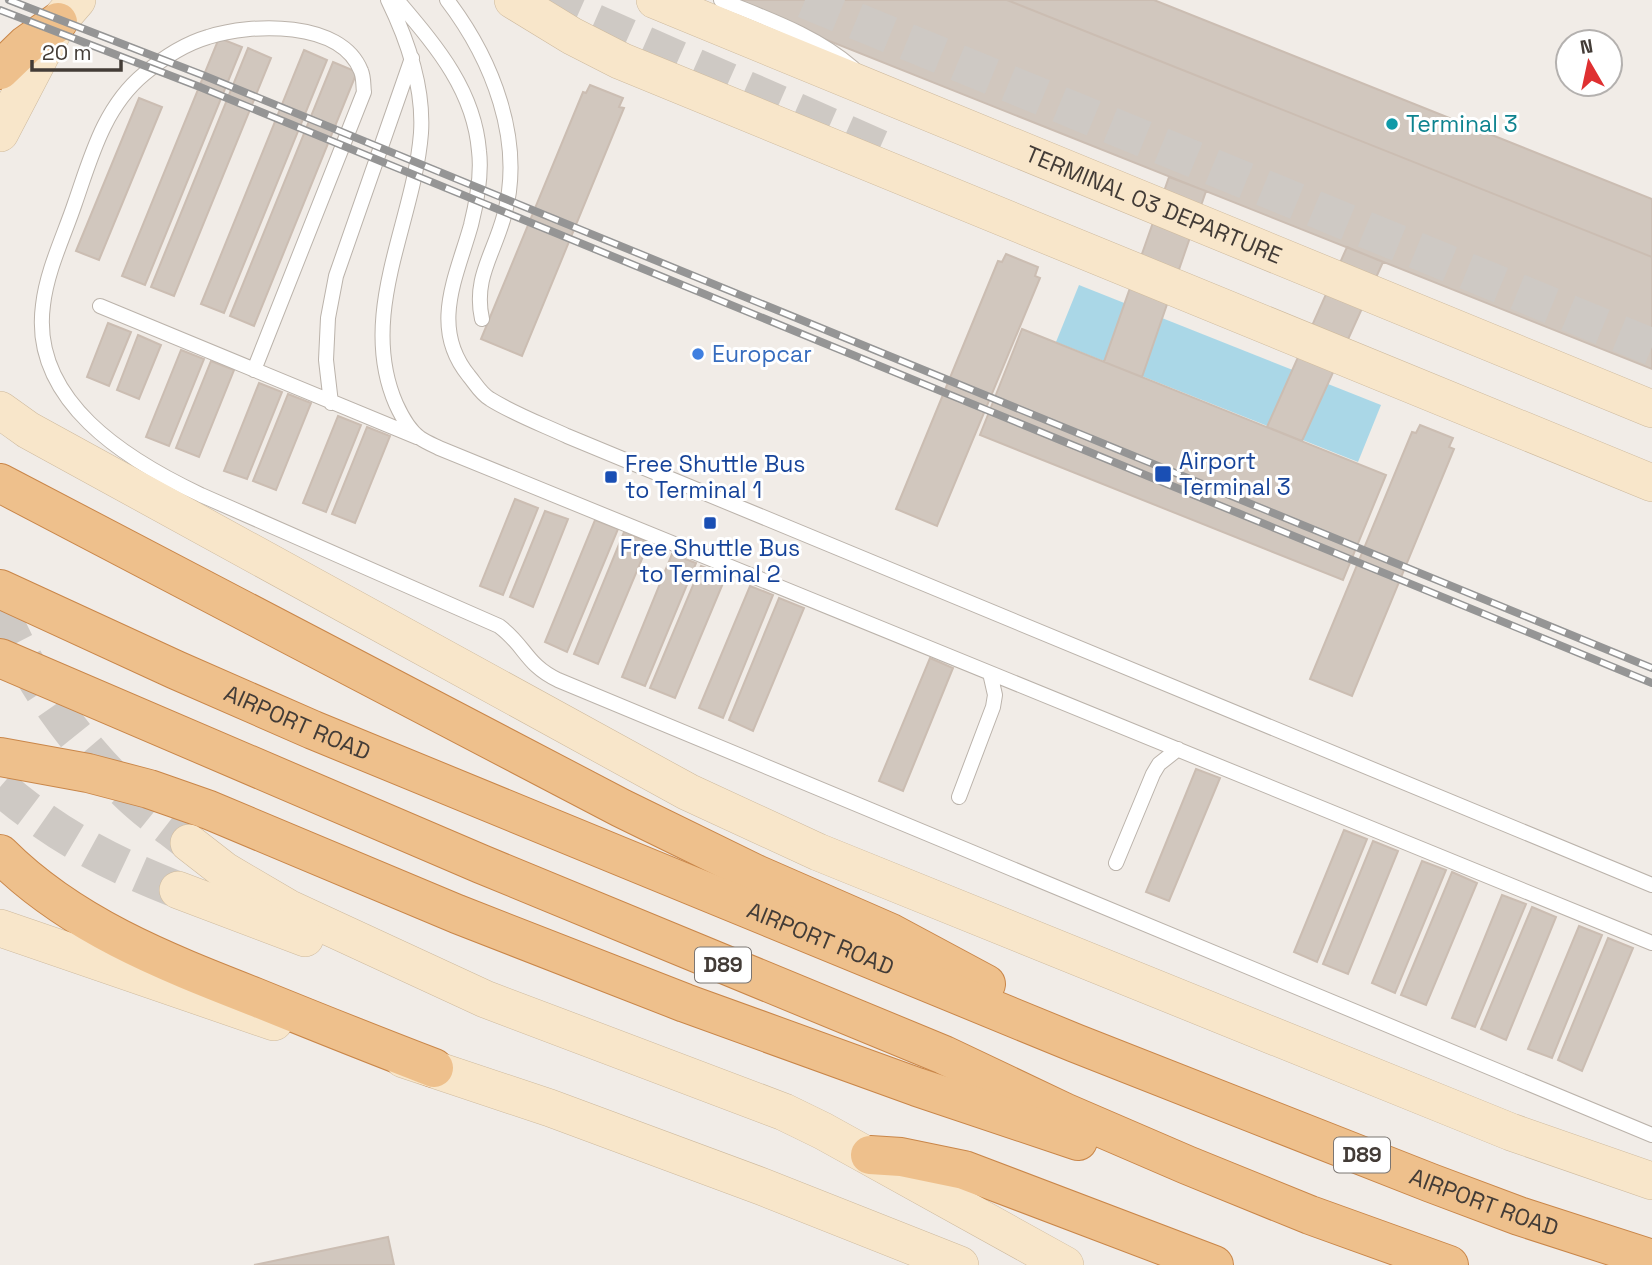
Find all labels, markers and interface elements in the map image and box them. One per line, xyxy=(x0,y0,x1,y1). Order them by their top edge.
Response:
scale bar xyxy=(32,28,121,72)
north arrow xyxy=(1554,28,1624,98)
text: N xyxy=(1578,33,1595,60)
text: 20 m xyxy=(42,39,92,66)
place label: Terminal 3 xyxy=(1406,109,1518,139)
marker: Terminal 3 xyxy=(1384,116,1400,132)
street label: TERMINAL 03 DEPARTURE xyxy=(1021,139,1286,271)
place label: Europcar xyxy=(712,339,812,369)
marker: Europcar xyxy=(690,346,706,362)
place label: Airport Terminal 3 xyxy=(1179,446,1291,502)
place label: Free Shuttle Bus to Terminal 1 xyxy=(625,449,805,505)
marker: Airport Terminal 3 xyxy=(1153,464,1173,484)
marker: Free Shuttle Bus to Terminal 1 xyxy=(603,469,619,485)
marker: Free Shuttle Bus to Terminal 2 xyxy=(702,515,718,531)
place label: Free Shuttle Bus to Terminal 2 xyxy=(620,533,800,589)
street label: AIRPORT ROAD xyxy=(219,678,375,767)
street label: AIRPORT ROAD xyxy=(742,895,899,982)
road number: D89 xyxy=(695,948,751,982)
road number: D89 xyxy=(1334,1138,1390,1172)
street label: AIRPORT ROAD xyxy=(1405,1161,1562,1243)

